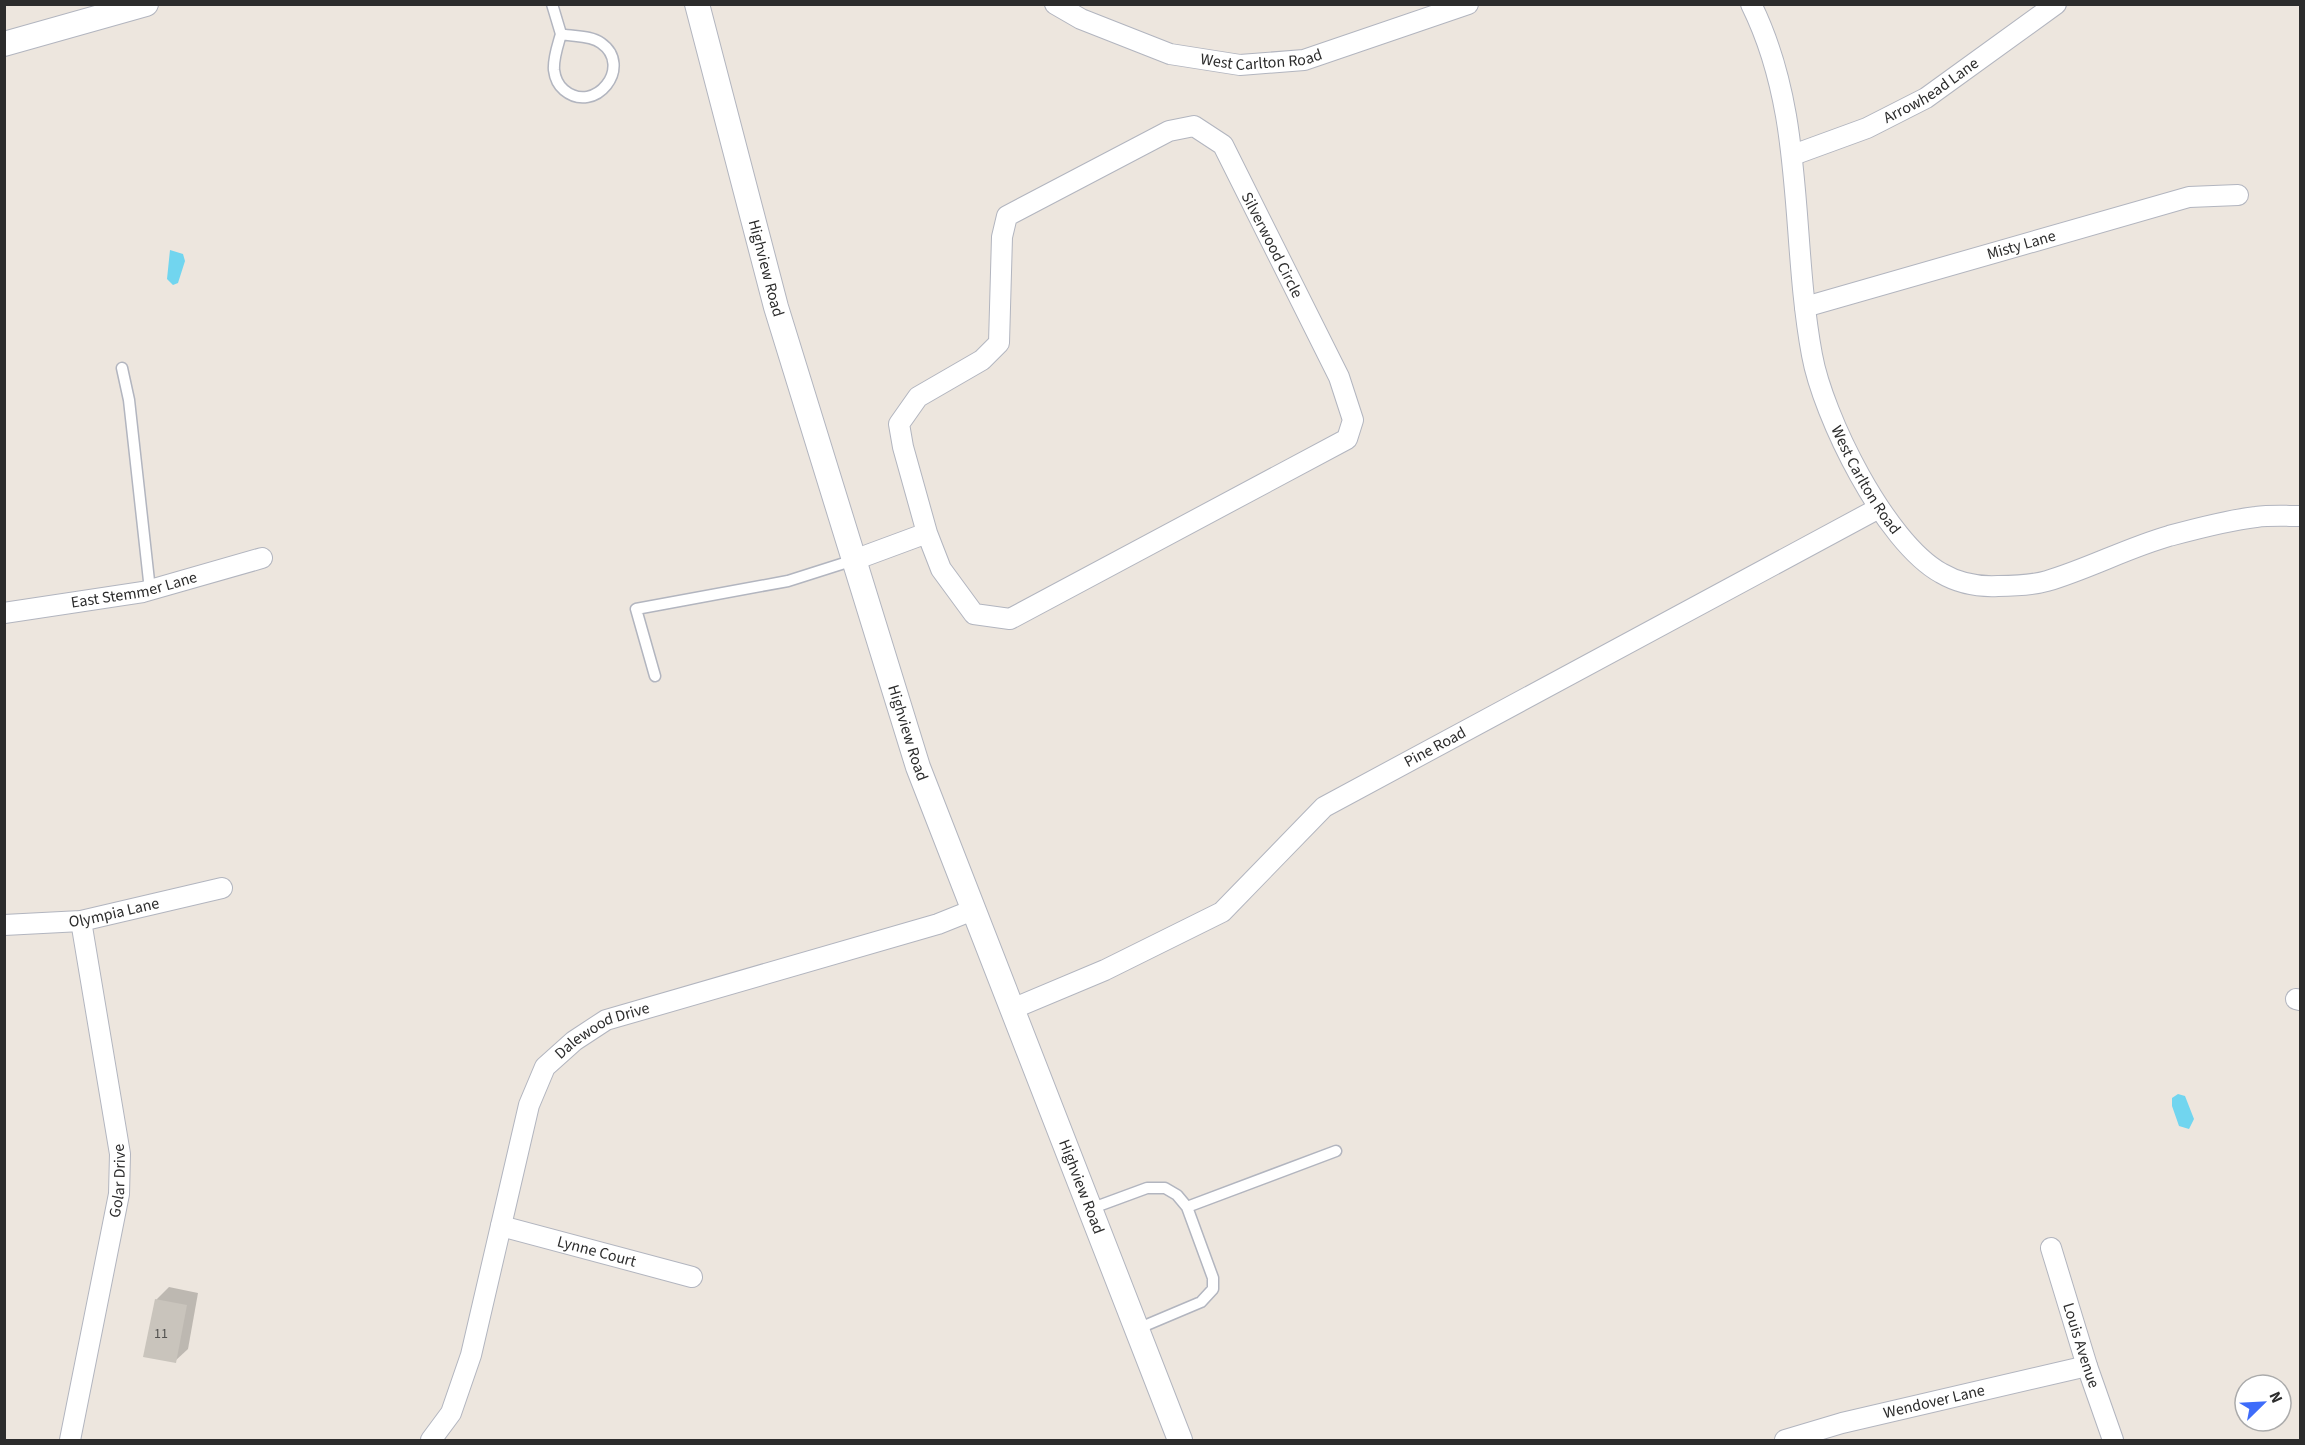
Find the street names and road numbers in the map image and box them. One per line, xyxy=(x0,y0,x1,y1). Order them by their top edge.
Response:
street label: West Carlton Road xyxy=(1199,44,1325,76)
street label: Arrowhead Lane xyxy=(1880,52,1983,129)
street label: Silverwood Circle xyxy=(1236,188,1308,302)
street label: Highview Road xyxy=(743,217,789,320)
street label: Misty Lane xyxy=(1984,225,2058,265)
street label: West Carlton Road xyxy=(1825,422,1906,539)
street label: East Stemmer Lane xyxy=(69,566,200,614)
street label: Highview Road xyxy=(882,682,933,784)
street label: Pine Road xyxy=(1400,722,1470,773)
street label: Olympia Lane xyxy=(68,892,161,933)
street label: Dalewood Drive xyxy=(550,997,652,1064)
street label: Highview Road xyxy=(1053,1136,1110,1237)
street label: Golar Drive xyxy=(104,1142,131,1220)
street label: Lynne Court xyxy=(555,1230,639,1273)
street label: Louis Avenue xyxy=(2057,1300,2105,1391)
street label: Wendover Lane xyxy=(1881,1379,1987,1424)

